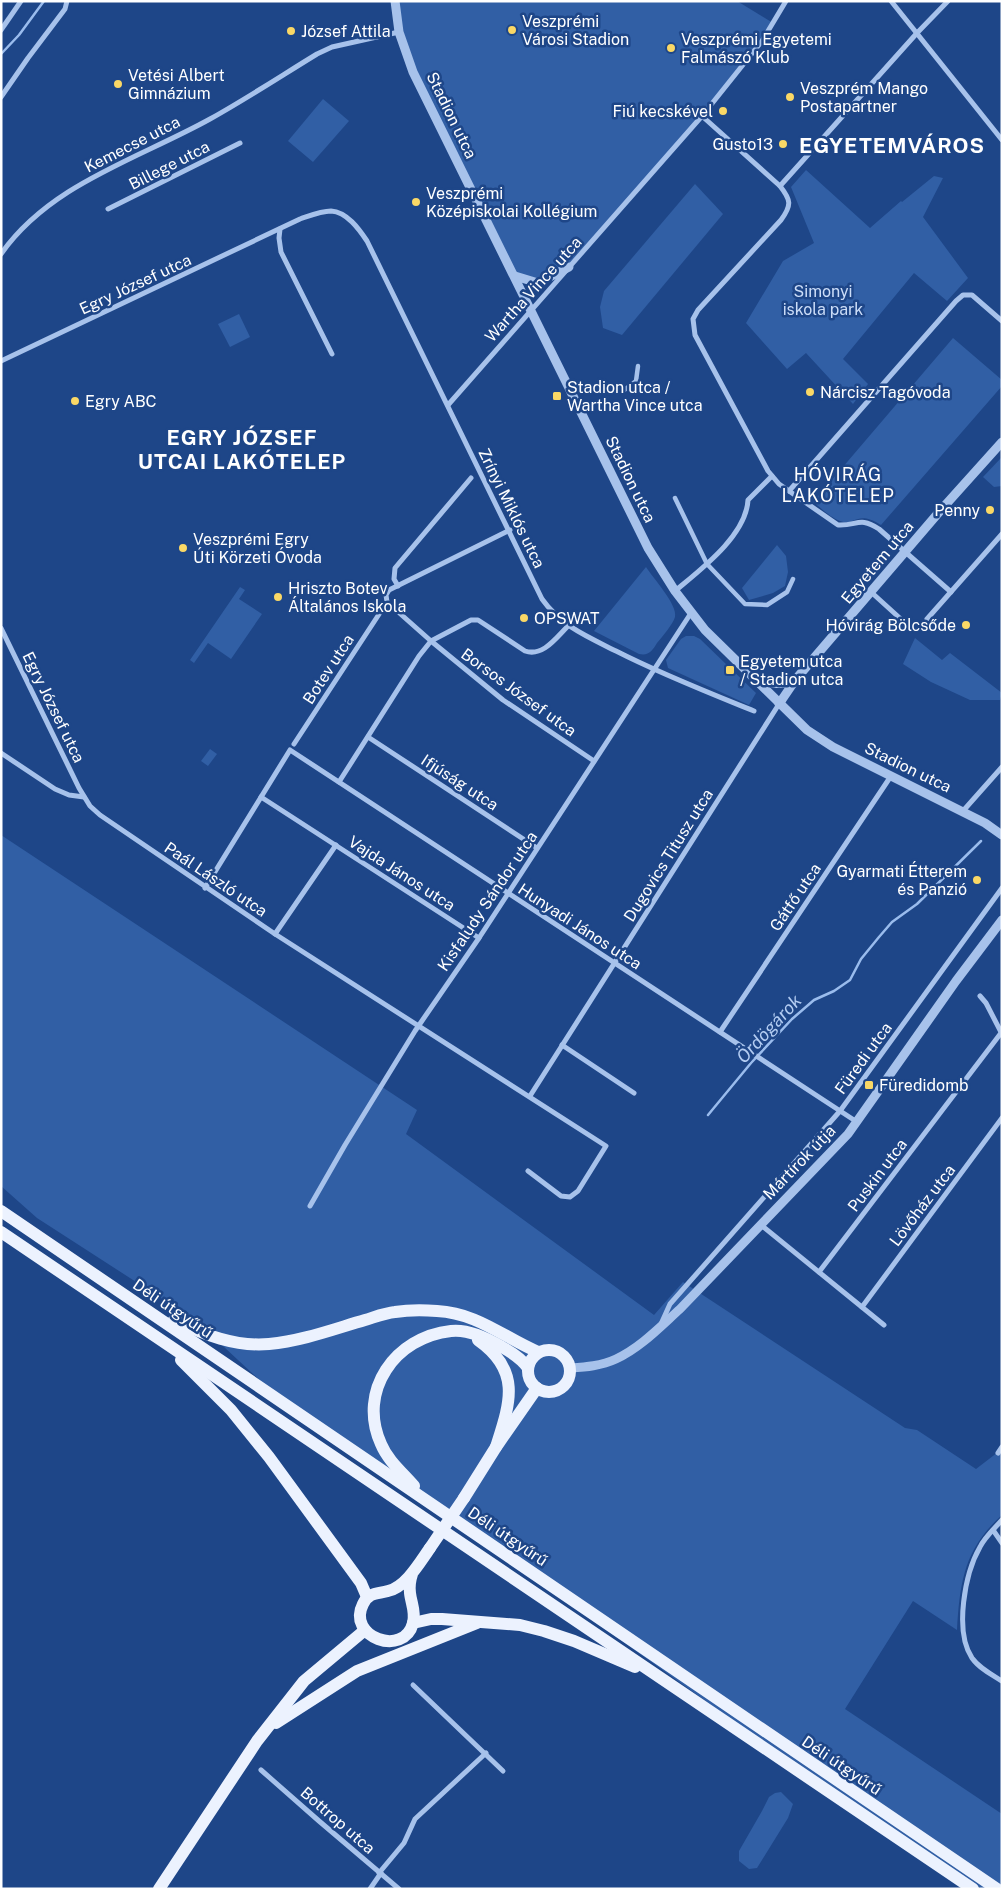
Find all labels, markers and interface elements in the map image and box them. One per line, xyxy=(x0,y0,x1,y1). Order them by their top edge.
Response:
place label: Veszprémi Városi Stadion xyxy=(522,12,629,49)
place label: József Attila xyxy=(301,22,391,41)
marker: Veszprémi Városi Stadion xyxy=(506,24,518,36)
marker: József Attila xyxy=(285,25,297,37)
place label: Veszprémi Egyetemi Falmászó Klub xyxy=(681,30,832,67)
marker: Veszprémi Egyetemi Falmászó Klub xyxy=(665,42,677,54)
place label: Vetési Albert Gimnázium xyxy=(128,66,225,103)
street label: Stadion utca xyxy=(422,69,481,162)
marker: Vetési Albert Gimnázium xyxy=(112,78,124,90)
place label: Veszprém Mango Postapartner xyxy=(800,79,928,116)
marker: Veszprém Mango Postapartner xyxy=(784,91,796,103)
place label: Fiú kecskével xyxy=(613,102,713,121)
marker: Fiú kecskével xyxy=(717,105,729,117)
street label: Kemecse utca xyxy=(81,112,183,177)
district label: EGYETEMVÁROS xyxy=(799,133,985,158)
place label: Gusto13 xyxy=(712,135,773,154)
street label: Billege utca xyxy=(126,137,213,194)
marker: Gusto13 xyxy=(777,138,789,150)
place label: Veszprémi Középiskolai Kollégium xyxy=(426,184,597,221)
marker: Veszprémi Középiskolai Kollégium xyxy=(410,196,422,208)
street label: Wartha Vince utca xyxy=(481,233,586,346)
street label: Egry József utca xyxy=(76,250,194,319)
park label: Simonyi iskola park xyxy=(783,282,863,319)
place label: Stadion utca / Wartha Vince utca xyxy=(567,378,703,415)
place label: Nárcisz Tagóvoda xyxy=(820,383,950,402)
marker: Nárcisz Tagóvoda xyxy=(804,386,816,398)
marker: Stadion utca / Wartha Vince utca xyxy=(551,390,563,402)
place label: Egry ABC xyxy=(85,392,157,411)
marker: Egry ABC xyxy=(69,395,81,407)
district label: EGRY JÓZSEF UTCAI LAKÓTELEP xyxy=(138,425,346,474)
street label: Stadion utca xyxy=(601,433,660,526)
street label: Zrínyi Miklós utca xyxy=(474,445,549,571)
district label: HÓVIRÁG LAKÓTELEP xyxy=(781,463,895,506)
place label: Penny xyxy=(934,501,980,520)
marker: Penny xyxy=(984,504,996,516)
street label: Egyetem utca xyxy=(837,517,918,608)
place label: Veszprémi Egry Úti Körzeti Óvoda xyxy=(193,530,322,567)
marker: Veszprémi Egry Úti Körzeti Óvoda xyxy=(177,542,189,554)
place label: Hriszto Botev Általános Iskola xyxy=(288,579,406,616)
marker: Hriszto Botev Általános Iskola xyxy=(272,591,284,603)
place label: OPSWAT xyxy=(534,609,600,628)
marker: OPSWAT xyxy=(518,612,530,624)
place label: Hóvirág Bölcsőde xyxy=(825,616,956,635)
marker: Hóvirág Bölcsőde xyxy=(960,619,972,631)
street label: Botev utca xyxy=(299,631,358,708)
street label: Borsos József utca xyxy=(457,644,580,741)
street label: Egry József utca xyxy=(18,649,89,766)
place label: Egyetem utca / Stadion utca xyxy=(740,652,843,689)
marker: Egyetem utca / Stadion utca xyxy=(724,664,736,676)
street label: Stadion utca xyxy=(861,738,954,797)
street label: Ifjúság utca xyxy=(418,751,502,814)
street label: Dugovics Titusz utca xyxy=(620,785,717,925)
street label: Kisfaludy Sándor utca xyxy=(434,828,541,975)
street label: Vajda János utca xyxy=(345,832,459,915)
street label: Paál László utca xyxy=(161,838,271,921)
street label: Gátfő utca xyxy=(766,860,825,935)
place label: Gyarmati Étterem és Panzió xyxy=(836,861,967,899)
marker: Gyarmati Étterem és Panzió xyxy=(971,874,983,886)
street label: Hunyadi János utca xyxy=(514,879,645,973)
water label: Ördögárok xyxy=(731,989,806,1067)
street label: Füredi utca xyxy=(831,1019,896,1098)
place label: Füredidomb xyxy=(879,1076,969,1095)
marker: Füredidomb xyxy=(863,1079,875,1091)
street label: Mártírok útja xyxy=(759,1121,840,1203)
street label: Puskin utca xyxy=(844,1135,911,1216)
street label: Lövőház utca xyxy=(886,1161,959,1250)
street label: Déli útgyűrű xyxy=(129,1275,216,1342)
street label: Déli útgyűrű xyxy=(464,1503,551,1570)
street label: Déli útgyűrű xyxy=(798,1732,885,1799)
street label: Bottrop utca xyxy=(297,1783,379,1858)

